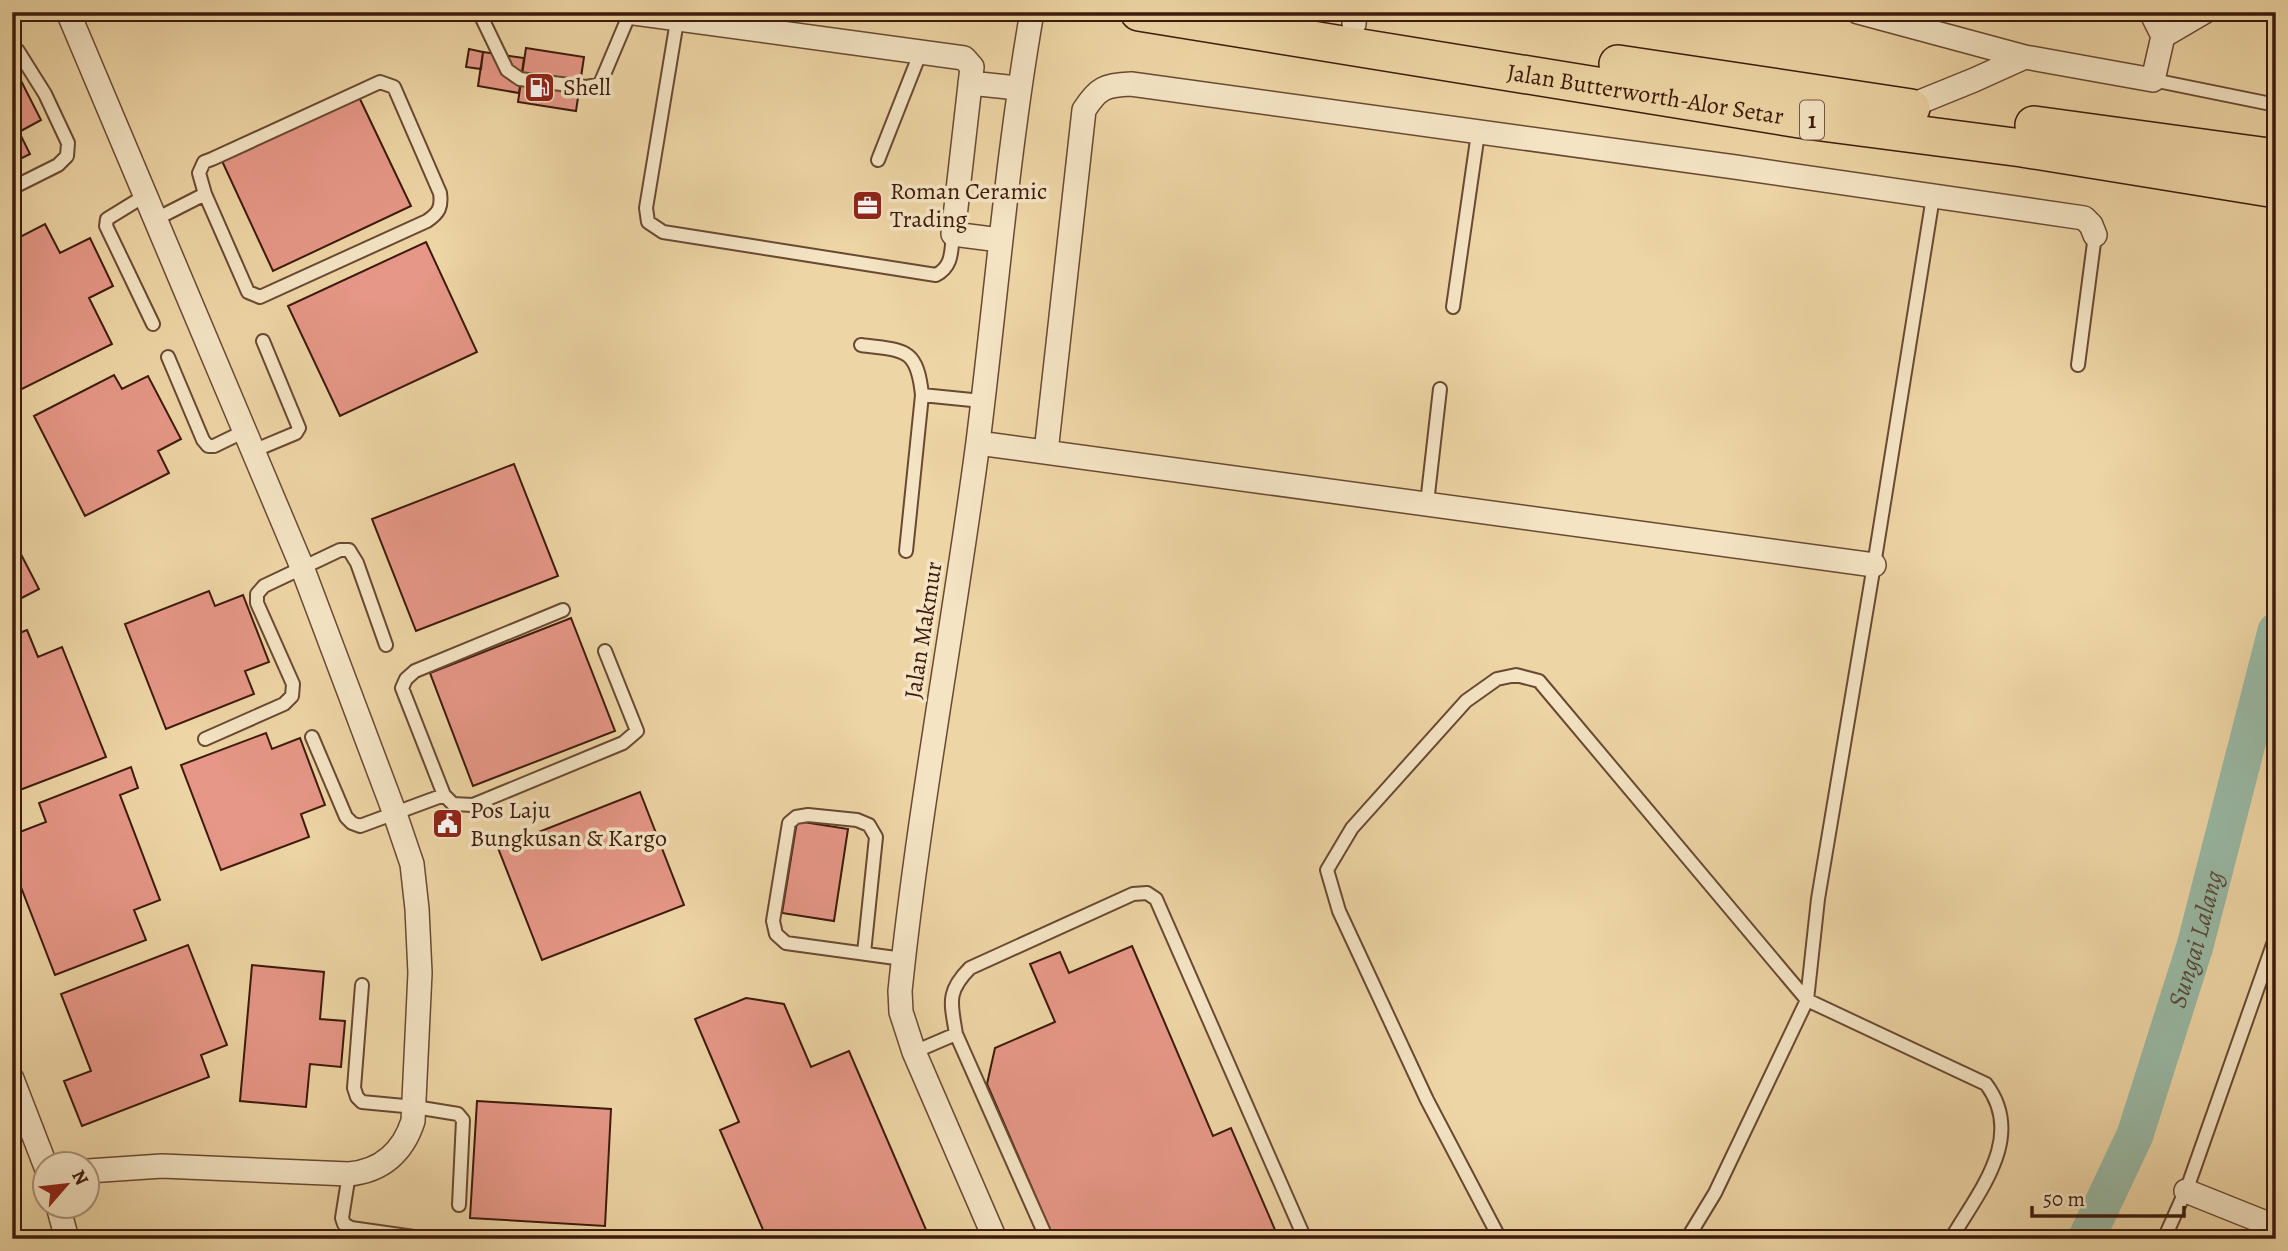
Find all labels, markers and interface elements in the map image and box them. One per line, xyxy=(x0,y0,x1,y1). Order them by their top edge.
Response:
street label: Jalan Butterworth-Alor Setar xyxy=(1505,56,1786,132)
fuel station icon: Shell xyxy=(523,70,557,104)
place label: Shell xyxy=(563,71,611,103)
road number: 1 xyxy=(1800,100,1824,140)
place label: Roman Ceramic Trading xyxy=(890,175,1047,235)
office icon: Roman Ceramic Trading xyxy=(850,188,884,222)
street label: Jalan Makmur xyxy=(896,559,950,701)
place label: Pos Laju Bungkusan & Kargo xyxy=(470,794,667,854)
public building icon: Pos Laju Bungkusan & Kargo xyxy=(430,807,464,841)
water label: Sungai Lalang xyxy=(2159,866,2231,1012)
north arrow xyxy=(32,1150,102,1220)
text: N xyxy=(65,1165,95,1190)
scale bar xyxy=(2032,1174,2185,1218)
text: 50 m xyxy=(2043,1185,2085,1213)

